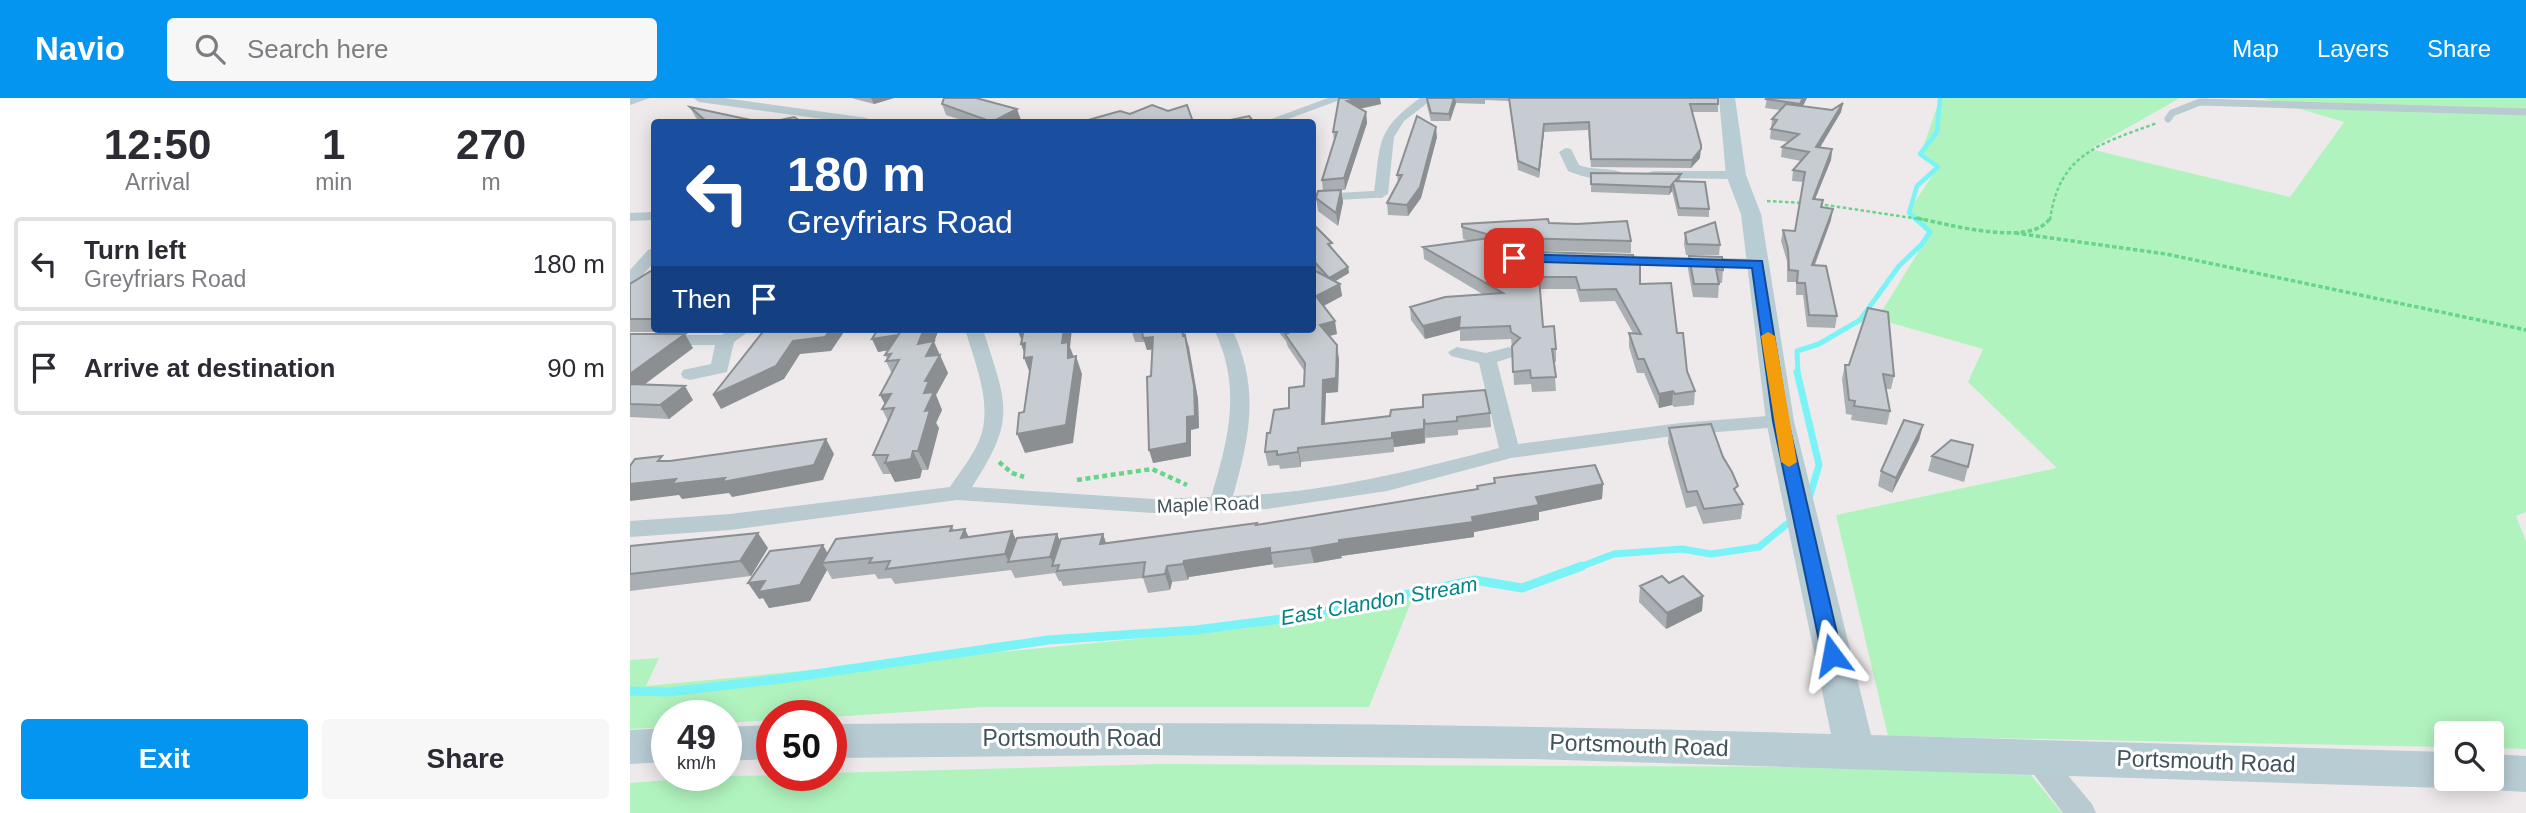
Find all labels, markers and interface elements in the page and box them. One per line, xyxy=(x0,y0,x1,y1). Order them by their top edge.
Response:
search box xyxy=(167,18,657,81)
text: Navio xyxy=(35,30,125,67)
icon: search xyxy=(191,30,229,68)
text: Search here xyxy=(247,34,389,64)
text: Map xyxy=(2232,35,2279,62)
text: Layers xyxy=(2317,35,2389,62)
text: Share xyxy=(2427,35,2491,62)
text: 12:50 xyxy=(104,121,211,168)
text: 1 xyxy=(322,121,345,168)
text: 270 xyxy=(456,121,526,168)
icon: left xyxy=(672,147,763,238)
text: 180 m xyxy=(787,147,926,201)
text: Arrival xyxy=(125,169,190,195)
text: min xyxy=(315,169,352,195)
text: m xyxy=(482,169,501,195)
text: Greyfriars Road xyxy=(787,204,1013,240)
pin xyxy=(1484,228,1544,288)
text: Turn left xyxy=(84,235,186,265)
icon: arrive xyxy=(1495,239,1533,277)
icon: left xyxy=(25,245,63,283)
text: 180 m xyxy=(533,249,605,279)
text: Greyfriars Road xyxy=(84,266,246,292)
icon: arrive xyxy=(745,280,783,318)
text: Then xyxy=(672,284,731,314)
icon: arrive xyxy=(25,349,63,387)
text: Arrive at destination xyxy=(84,353,335,383)
text: 90 m xyxy=(547,353,605,383)
street label: Maple Road xyxy=(1156,492,1260,517)
water label: East Clandon Stream xyxy=(1279,572,1479,629)
position arrow xyxy=(1795,618,1869,692)
speed limit sign: 50 xyxy=(756,700,847,791)
text: 49 xyxy=(677,717,716,756)
button: Exit xyxy=(21,719,308,799)
button: Share xyxy=(322,719,609,799)
map controls xyxy=(2434,721,2504,791)
button: search xyxy=(2434,721,2504,791)
street label: Portsmouth Road xyxy=(983,725,1161,751)
street label: Portsmouth Road xyxy=(1549,729,1729,761)
street label: Portsmouth Road xyxy=(2116,745,2296,777)
text: km/h xyxy=(677,753,716,773)

